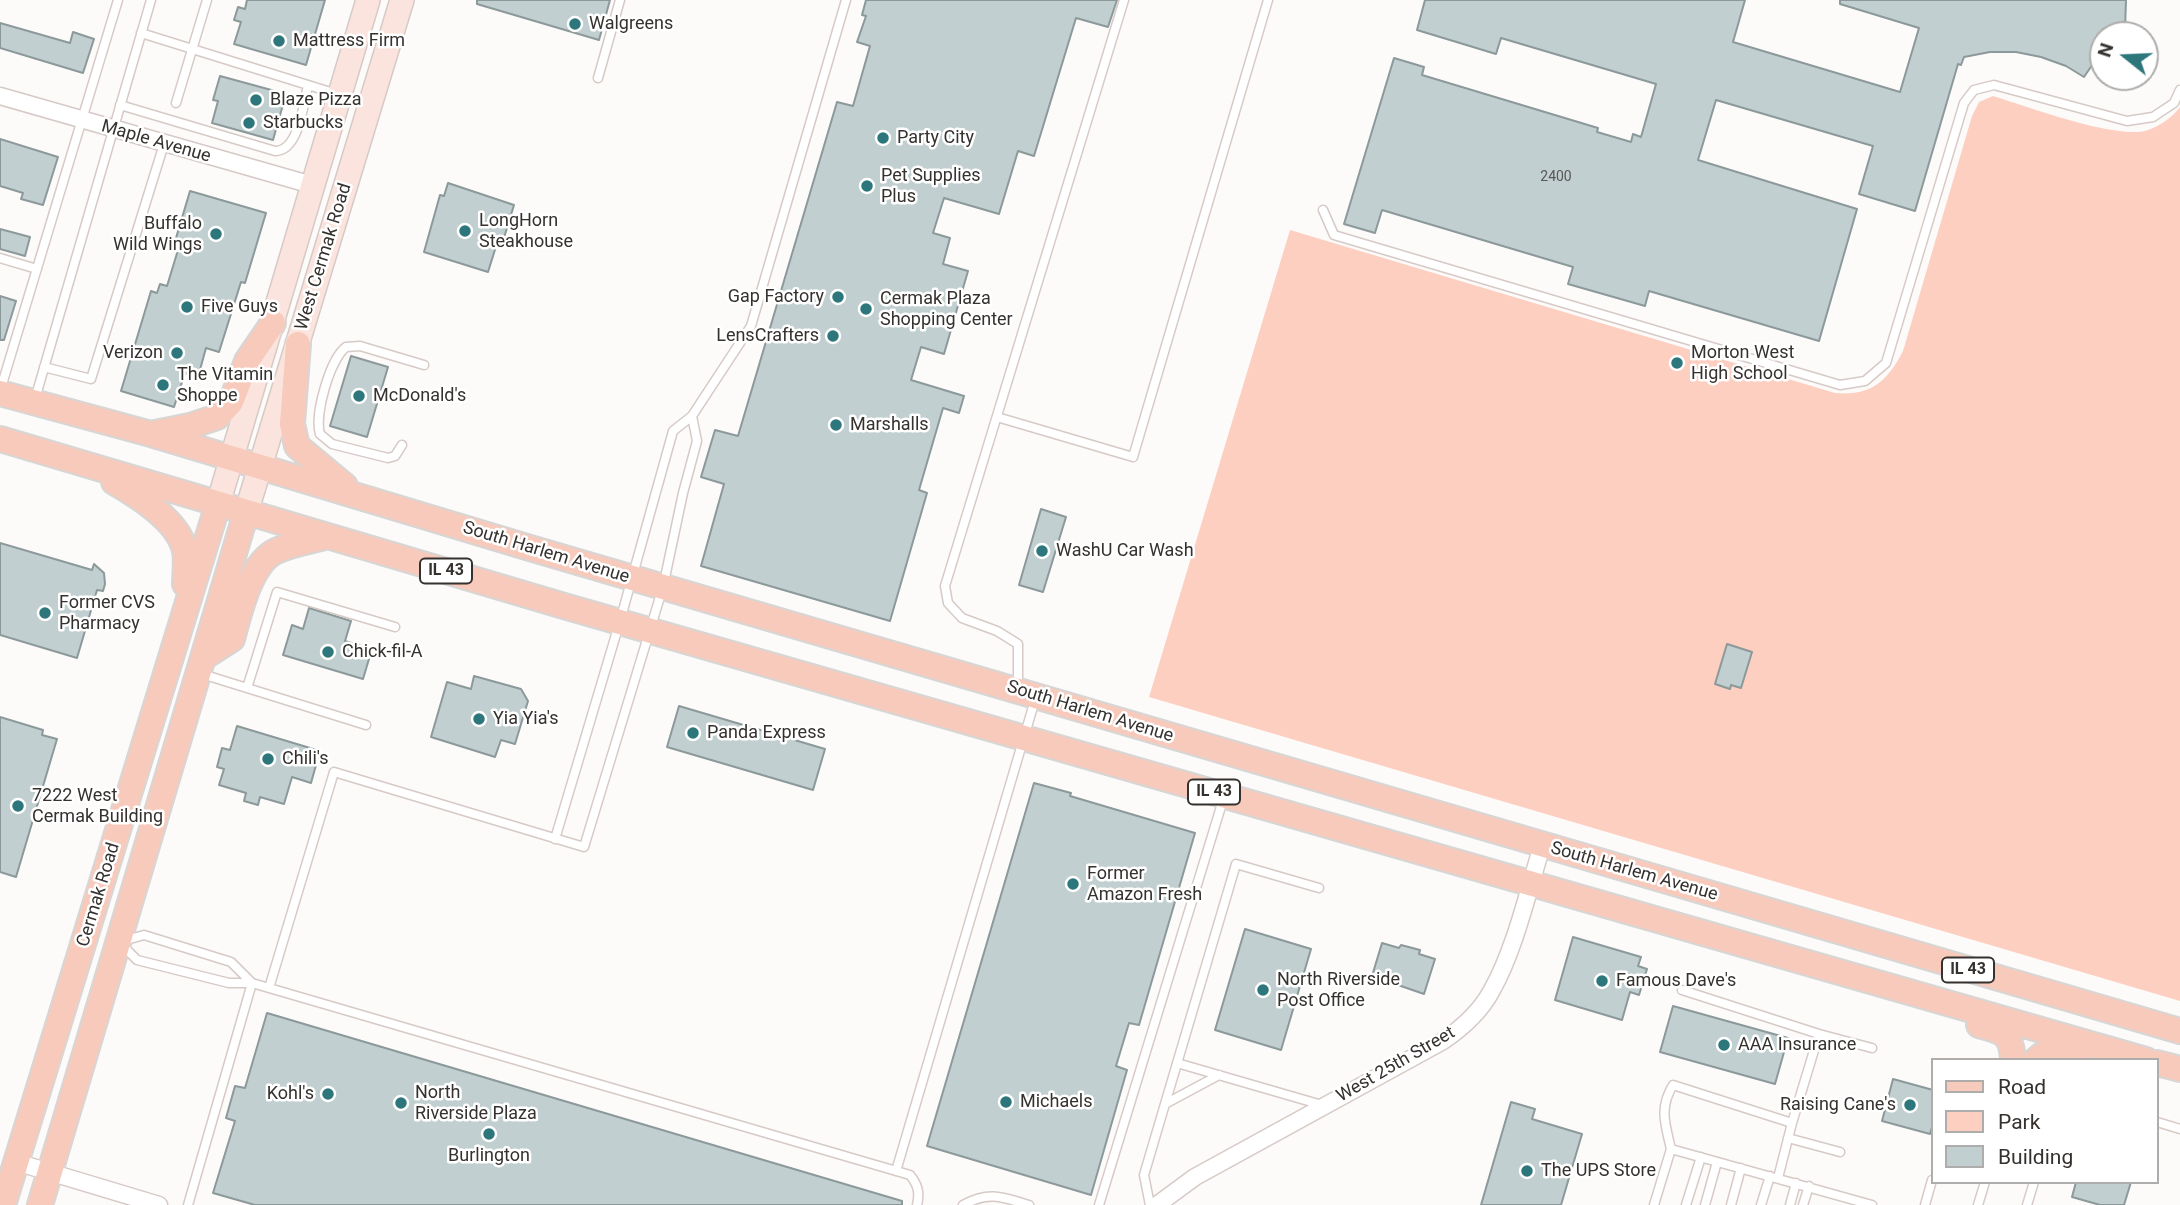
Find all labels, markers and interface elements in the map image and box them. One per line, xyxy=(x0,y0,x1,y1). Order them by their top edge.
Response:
place label: Walgreens xyxy=(589,13,673,35)
marker: Walgreens xyxy=(567,16,583,32)
north arrow xyxy=(2089,21,2159,91)
place label: Mattress Firm xyxy=(293,30,405,52)
marker: Mattress Firm xyxy=(271,33,287,49)
text: N xyxy=(2092,40,2118,60)
place label: Blaze Pizza xyxy=(270,89,362,111)
marker: Blaze Pizza xyxy=(248,92,264,108)
place label: Starbucks xyxy=(263,112,343,134)
marker: Starbucks xyxy=(241,115,257,131)
street label: Maple Avenue xyxy=(99,116,213,168)
place label: Party City xyxy=(897,127,974,149)
marker: Party City xyxy=(875,130,891,146)
place label: Pet Supplies Plus xyxy=(881,165,981,208)
house number: 2400 xyxy=(1540,169,1572,185)
marker: Pet Supplies Plus xyxy=(859,178,875,194)
street label: West Cermak Road xyxy=(291,181,357,333)
place label: LongHorn Steakhouse xyxy=(479,210,573,252)
place label: Buffalo Wild Wings xyxy=(113,213,202,256)
marker: LongHorn Steakhouse xyxy=(457,223,473,239)
marker: Buffalo Wild Wings xyxy=(208,226,224,242)
place label: Gap Factory xyxy=(728,286,824,308)
place label: Cermak Plaza Shopping Center xyxy=(880,288,1013,330)
marker: Gap Factory xyxy=(830,289,846,305)
place label: Five Guys xyxy=(201,296,278,318)
marker: Five Guys xyxy=(179,299,195,315)
marker: Cermak Plaza Shopping Center xyxy=(858,301,874,317)
place label: LensCrafters xyxy=(716,325,819,347)
marker: LensCrafters xyxy=(825,328,841,344)
place label: Verizon xyxy=(103,342,163,364)
place label: Morton West High School xyxy=(1691,342,1794,384)
marker: Verizon xyxy=(169,345,185,361)
marker: Morton West High School xyxy=(1669,355,1685,371)
place label: The Vitamin Shoppe xyxy=(177,364,273,406)
marker: The Vitamin Shoppe xyxy=(155,377,171,393)
place label: McDonald's xyxy=(373,385,466,407)
marker: McDonald's xyxy=(351,388,367,404)
place label: Marshalls xyxy=(850,414,929,436)
marker: Marshalls xyxy=(828,417,844,433)
street label: South Harlem Avenue xyxy=(460,517,632,589)
place label: WashU Car Wash xyxy=(1056,540,1194,562)
marker: WashU Car Wash xyxy=(1034,543,1050,559)
road number: IL 43 xyxy=(420,558,472,584)
place label: Former CVS Pharmacy xyxy=(59,592,155,634)
marker: Former CVS Pharmacy xyxy=(37,605,53,621)
place label: Chick-fil-A xyxy=(342,641,423,663)
marker: Chick-fil-A xyxy=(320,644,336,660)
street label: South Harlem Avenue xyxy=(1004,676,1176,748)
place label: Yia Yia's xyxy=(493,708,559,730)
marker: Yia Yia's xyxy=(471,711,487,727)
place label: Panda Express xyxy=(707,722,826,744)
marker: Panda Express xyxy=(685,725,701,741)
place label: Chili's xyxy=(282,748,328,770)
marker: Chili's xyxy=(260,751,276,767)
road number: IL 43 xyxy=(1188,779,1240,804)
place label: 7222 West Cermak Building xyxy=(32,785,163,828)
marker: 7222 West Cermak Building xyxy=(10,798,26,814)
street label: South Harlem Avenue xyxy=(1548,838,1720,906)
street label: Cermak Road xyxy=(73,840,125,950)
place label: Former Amazon Fresh xyxy=(1087,863,1202,906)
marker: Former Amazon Fresh xyxy=(1065,876,1081,892)
road number: IL 43 xyxy=(1942,958,1994,982)
place label: North Riverside Post Office xyxy=(1277,969,1400,1012)
place label: Famous Dave's xyxy=(1616,970,1736,992)
marker: Famous Dave's xyxy=(1594,973,1610,989)
marker: North Riverside Post Office xyxy=(1255,982,1271,998)
street label: West 25th Street xyxy=(1333,1022,1459,1108)
place label: AAA Insurance xyxy=(1738,1034,1856,1056)
marker: AAA Insurance xyxy=(1716,1037,1732,1053)
legend xyxy=(1932,1058,2159,1184)
text: Road xyxy=(1998,1075,2046,1099)
place label: North Riverside Plaza xyxy=(415,1082,537,1124)
place label: Kohl's xyxy=(267,1083,314,1105)
marker: Kohl's xyxy=(320,1086,336,1102)
place label: Michaels xyxy=(1020,1091,1092,1113)
marker: Michaels xyxy=(998,1094,1014,1110)
place label: Raising Cane's xyxy=(1780,1094,1896,1116)
marker: North Riverside Plaza xyxy=(393,1095,409,1111)
marker: Raising Cane's xyxy=(1902,1097,1918,1113)
text: Park xyxy=(1998,1110,2040,1134)
marker: Burlington xyxy=(481,1126,497,1142)
place label: Burlington xyxy=(448,1145,530,1167)
text: Building xyxy=(1998,1145,2073,1169)
place label: The UPS Store xyxy=(1541,1160,1656,1182)
marker: The UPS Store xyxy=(1519,1163,1535,1179)

